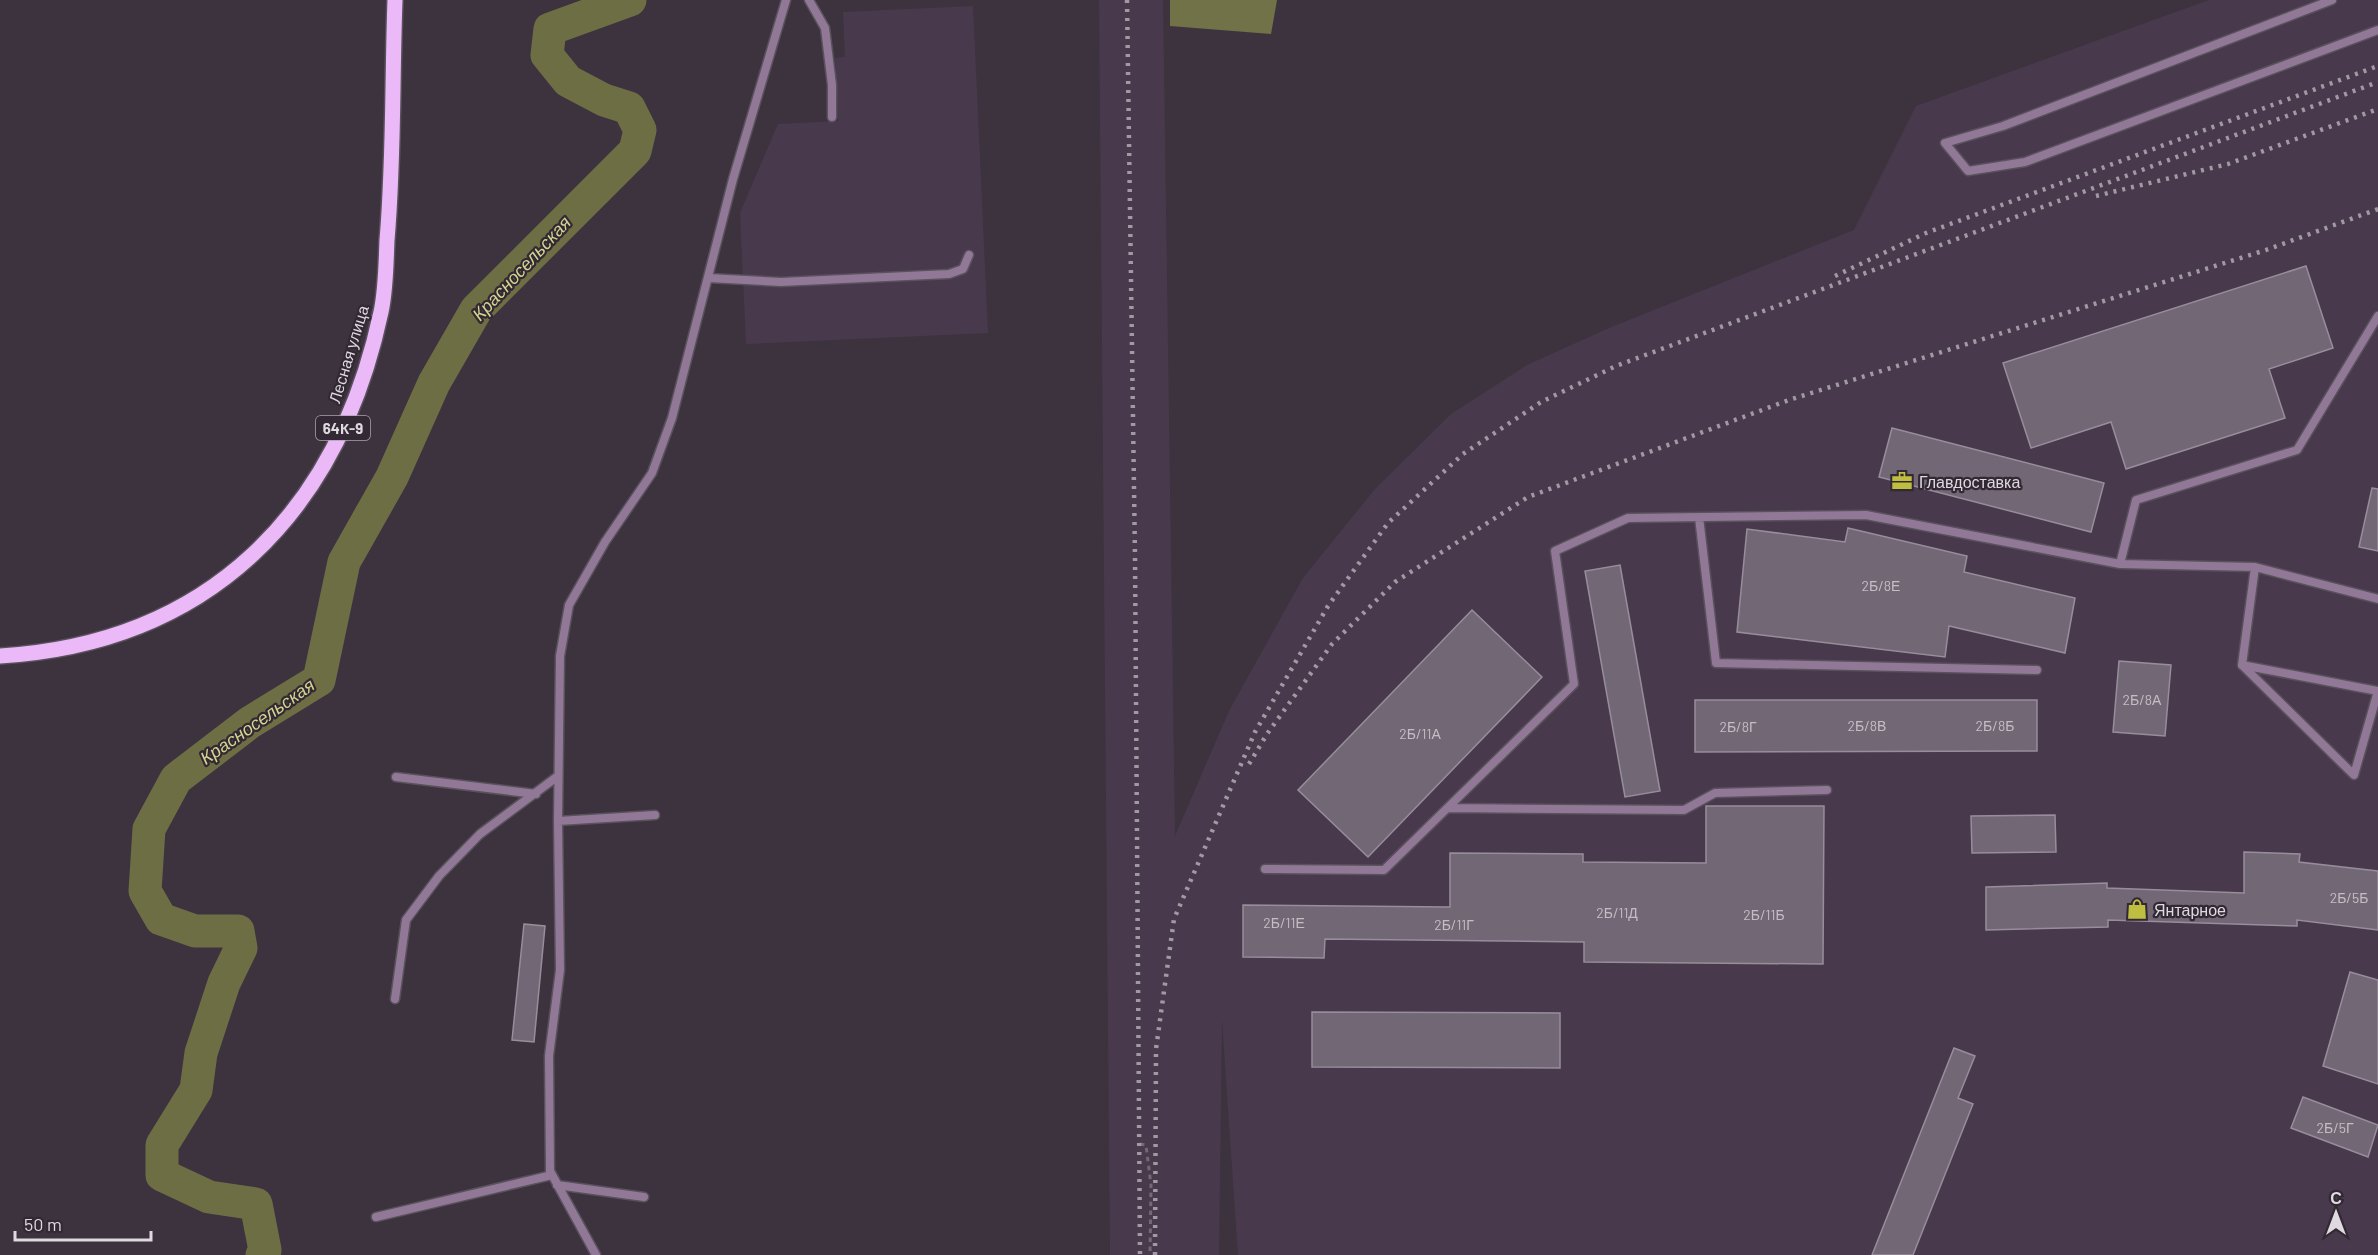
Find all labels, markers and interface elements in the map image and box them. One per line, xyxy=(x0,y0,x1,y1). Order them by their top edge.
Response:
water label: Красносельская xyxy=(467,211,575,325)
street label: Лесная улица xyxy=(324,303,372,405)
road number: 64К-9 xyxy=(316,416,370,440)
office icon: Главдоставка xyxy=(1890,469,1914,493)
place label: Главдоставка xyxy=(1919,472,2020,491)
house number: 2Б/8Е xyxy=(1862,577,1900,594)
water label: Красносельская xyxy=(196,673,319,769)
house number: 2Б/8А xyxy=(2123,691,2162,708)
house number: 2Б/8В xyxy=(1848,717,1886,734)
house number: 2Б/8Б xyxy=(1976,717,2014,734)
house number: 2Б/8Г xyxy=(1719,718,1757,735)
house number: 2Б/11А xyxy=(1399,725,1441,742)
house number: 2Б/5Б xyxy=(2330,889,2368,906)
shop icon: Янтарное xyxy=(2125,897,2149,921)
place label: Янтарное xyxy=(2154,900,2226,919)
house number: 2Б/11Д xyxy=(1596,904,1638,921)
house number: 2Б/11Б xyxy=(1743,906,1785,923)
house number: 2Б/11Е xyxy=(1263,914,1305,931)
house number: 2Б/11Г xyxy=(1434,916,1474,933)
house number: 2Б/5Г xyxy=(2316,1119,2354,1136)
north arrow xyxy=(2306,1183,2366,1243)
text: С xyxy=(2330,1188,2342,1207)
scale bar xyxy=(15,1204,152,1242)
text: 50 m xyxy=(24,1213,62,1235)

